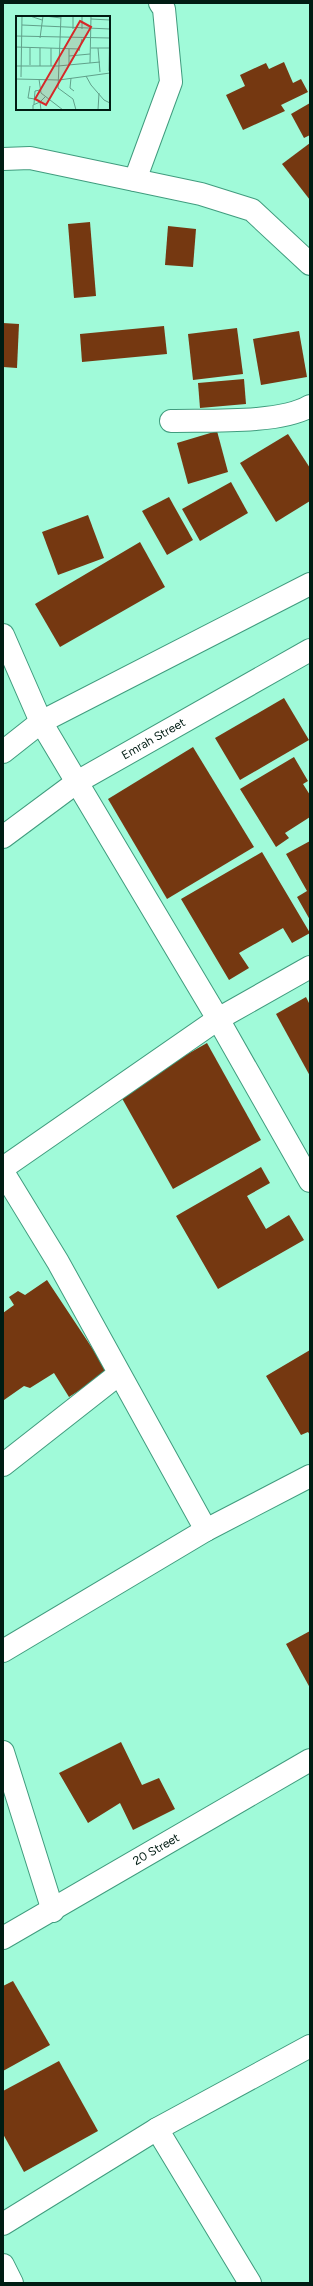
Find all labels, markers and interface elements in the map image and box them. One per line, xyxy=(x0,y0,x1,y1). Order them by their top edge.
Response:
inset map xyxy=(16,16,110,110)
street label: Emrah Street xyxy=(119,715,188,762)
street label: 20 Street xyxy=(131,1830,182,1868)

